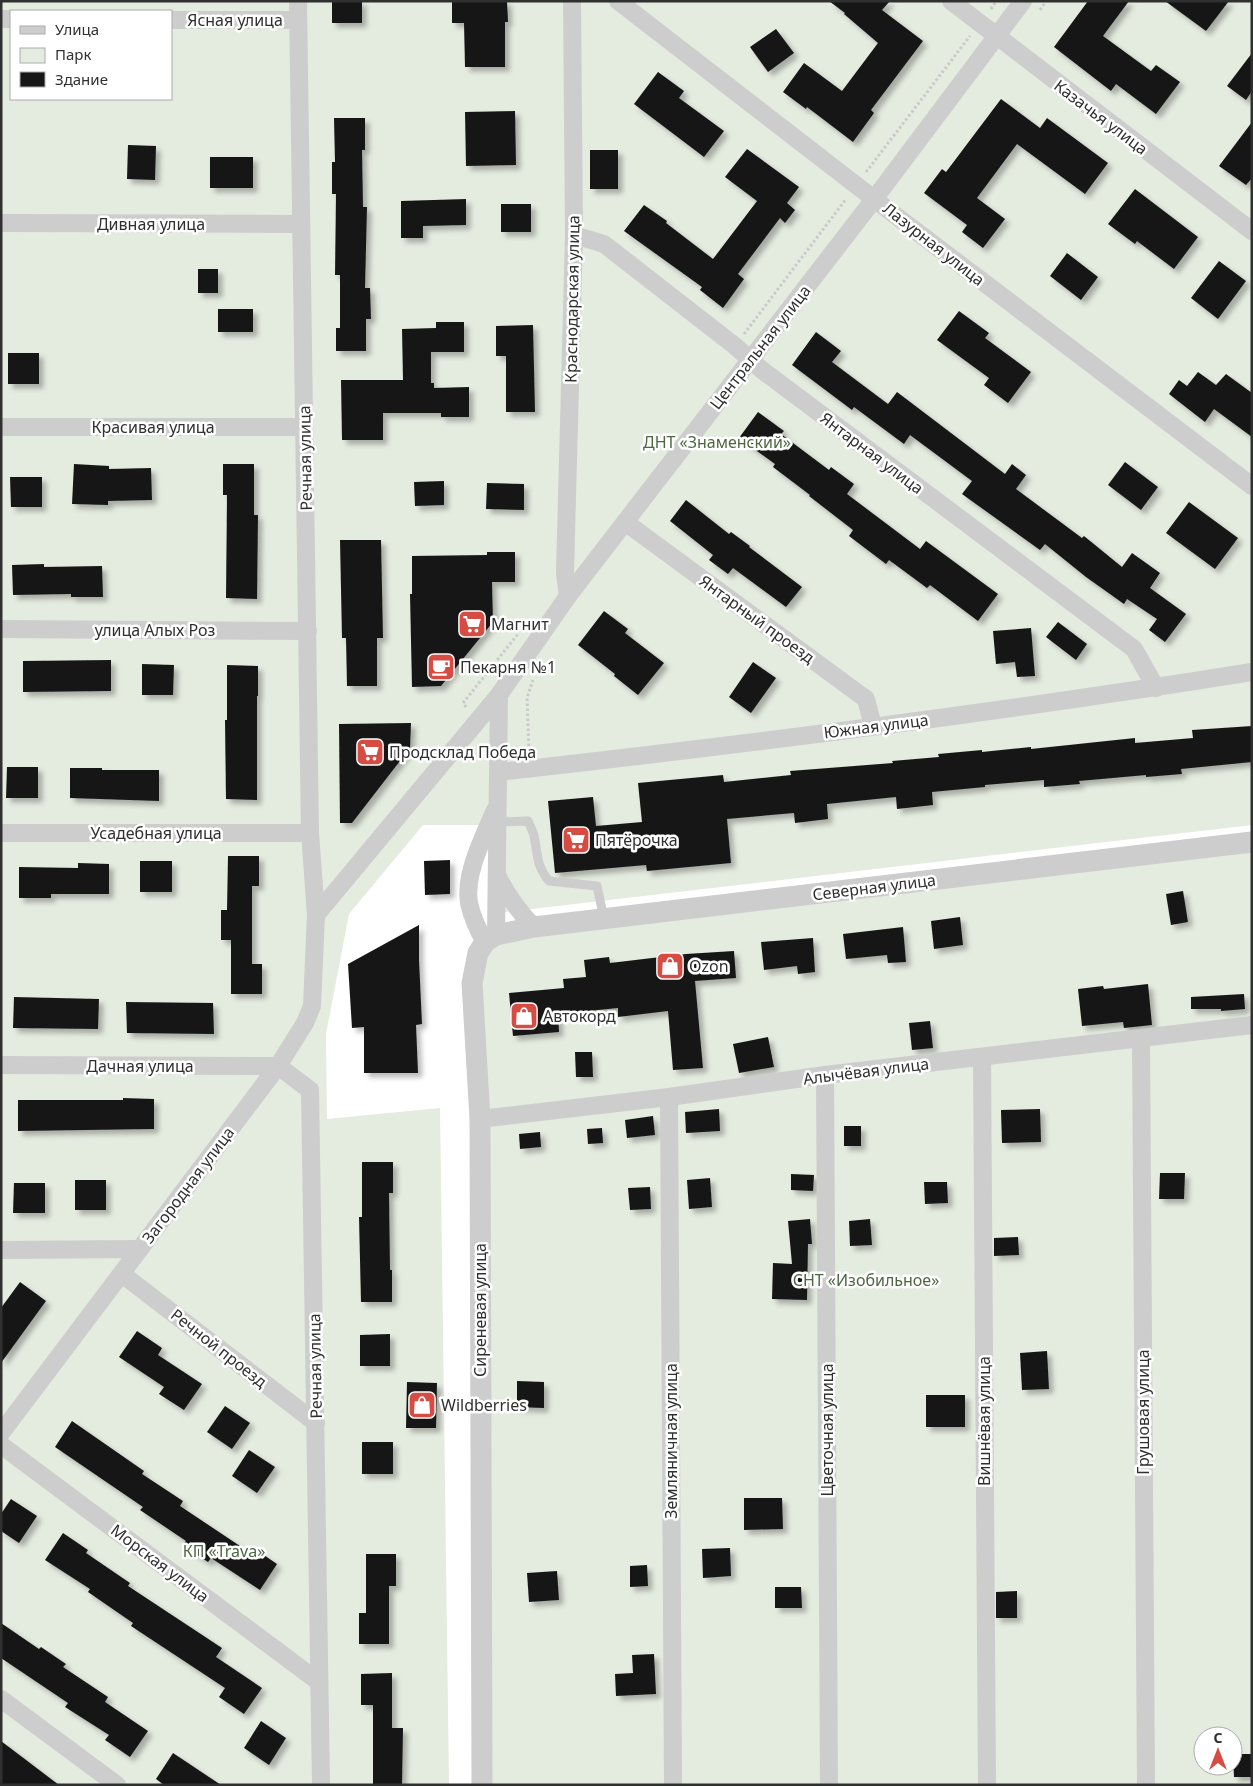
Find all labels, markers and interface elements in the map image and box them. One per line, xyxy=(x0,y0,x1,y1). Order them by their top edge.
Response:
street label: Ясная улица xyxy=(187,9,283,31)
legend xyxy=(10,10,172,100)
text: Улица xyxy=(55,19,99,39)
text: Парк xyxy=(55,44,91,64)
text: Здание xyxy=(55,69,108,89)
street label: Казачья улица xyxy=(1050,75,1152,159)
street label: Лазурная улица xyxy=(879,197,989,291)
street label: Дивная улица xyxy=(97,213,205,235)
street label: Краснодарская улица xyxy=(560,215,584,383)
street label: Центральная улица xyxy=(704,280,816,414)
street label: Речная улица xyxy=(293,405,317,511)
street label: Янтарная улица xyxy=(816,407,928,499)
street label: Красивая улица xyxy=(91,416,215,438)
park label: ДНТ «Знаменский» xyxy=(643,431,791,453)
street label: Янтарный проезд xyxy=(695,570,819,668)
supermarket icon: Магнит xyxy=(457,609,487,639)
place label: Магнит xyxy=(491,613,549,635)
street label: улица Алых Роз xyxy=(95,619,215,641)
cafe icon: Пекарня №1 xyxy=(426,652,456,682)
place label: Пекарня №1 xyxy=(460,656,556,678)
street label: Южная улица xyxy=(822,709,930,743)
supermarket icon: Продсклад Победа xyxy=(355,737,385,767)
place label: Продсклад Победа xyxy=(389,741,536,763)
street label: Усадебная улица xyxy=(90,822,222,844)
supermarket icon: Пятёрочка xyxy=(561,825,591,855)
place label: Пятёрочка xyxy=(595,829,678,851)
street label: Северная улица xyxy=(811,869,937,905)
shop icon: Ozon xyxy=(655,951,685,981)
place label: Ozon xyxy=(689,955,729,977)
shop icon: Автокорд xyxy=(509,1001,539,1031)
place label: Автокорд xyxy=(543,1005,616,1027)
street label: Алычёвая улица xyxy=(802,1052,930,1090)
street label: Дачная улица xyxy=(86,1055,194,1077)
street label: Загородная улица xyxy=(137,1122,239,1248)
street label: Сиреневая улица xyxy=(469,1243,491,1377)
park label: СНТ «Изобильное» xyxy=(793,1269,939,1291)
street label: Речной проезд xyxy=(166,1304,272,1393)
street label: Речная улица xyxy=(303,1313,327,1419)
street label: Грушовая улица xyxy=(1132,1349,1154,1475)
street label: Вишнёвая улица xyxy=(973,1356,995,1486)
street label: Земляничная улица xyxy=(660,1363,682,1519)
street label: Цветочная улица xyxy=(816,1363,838,1497)
shop icon: Wildberries xyxy=(407,1390,437,1420)
place label: Wildberries xyxy=(441,1394,527,1416)
street label: Морская улица xyxy=(106,1519,214,1607)
park label: КП «Trava» xyxy=(183,1540,265,1562)
north arrow xyxy=(1193,1726,1243,1776)
text: С xyxy=(1213,1728,1223,1747)

